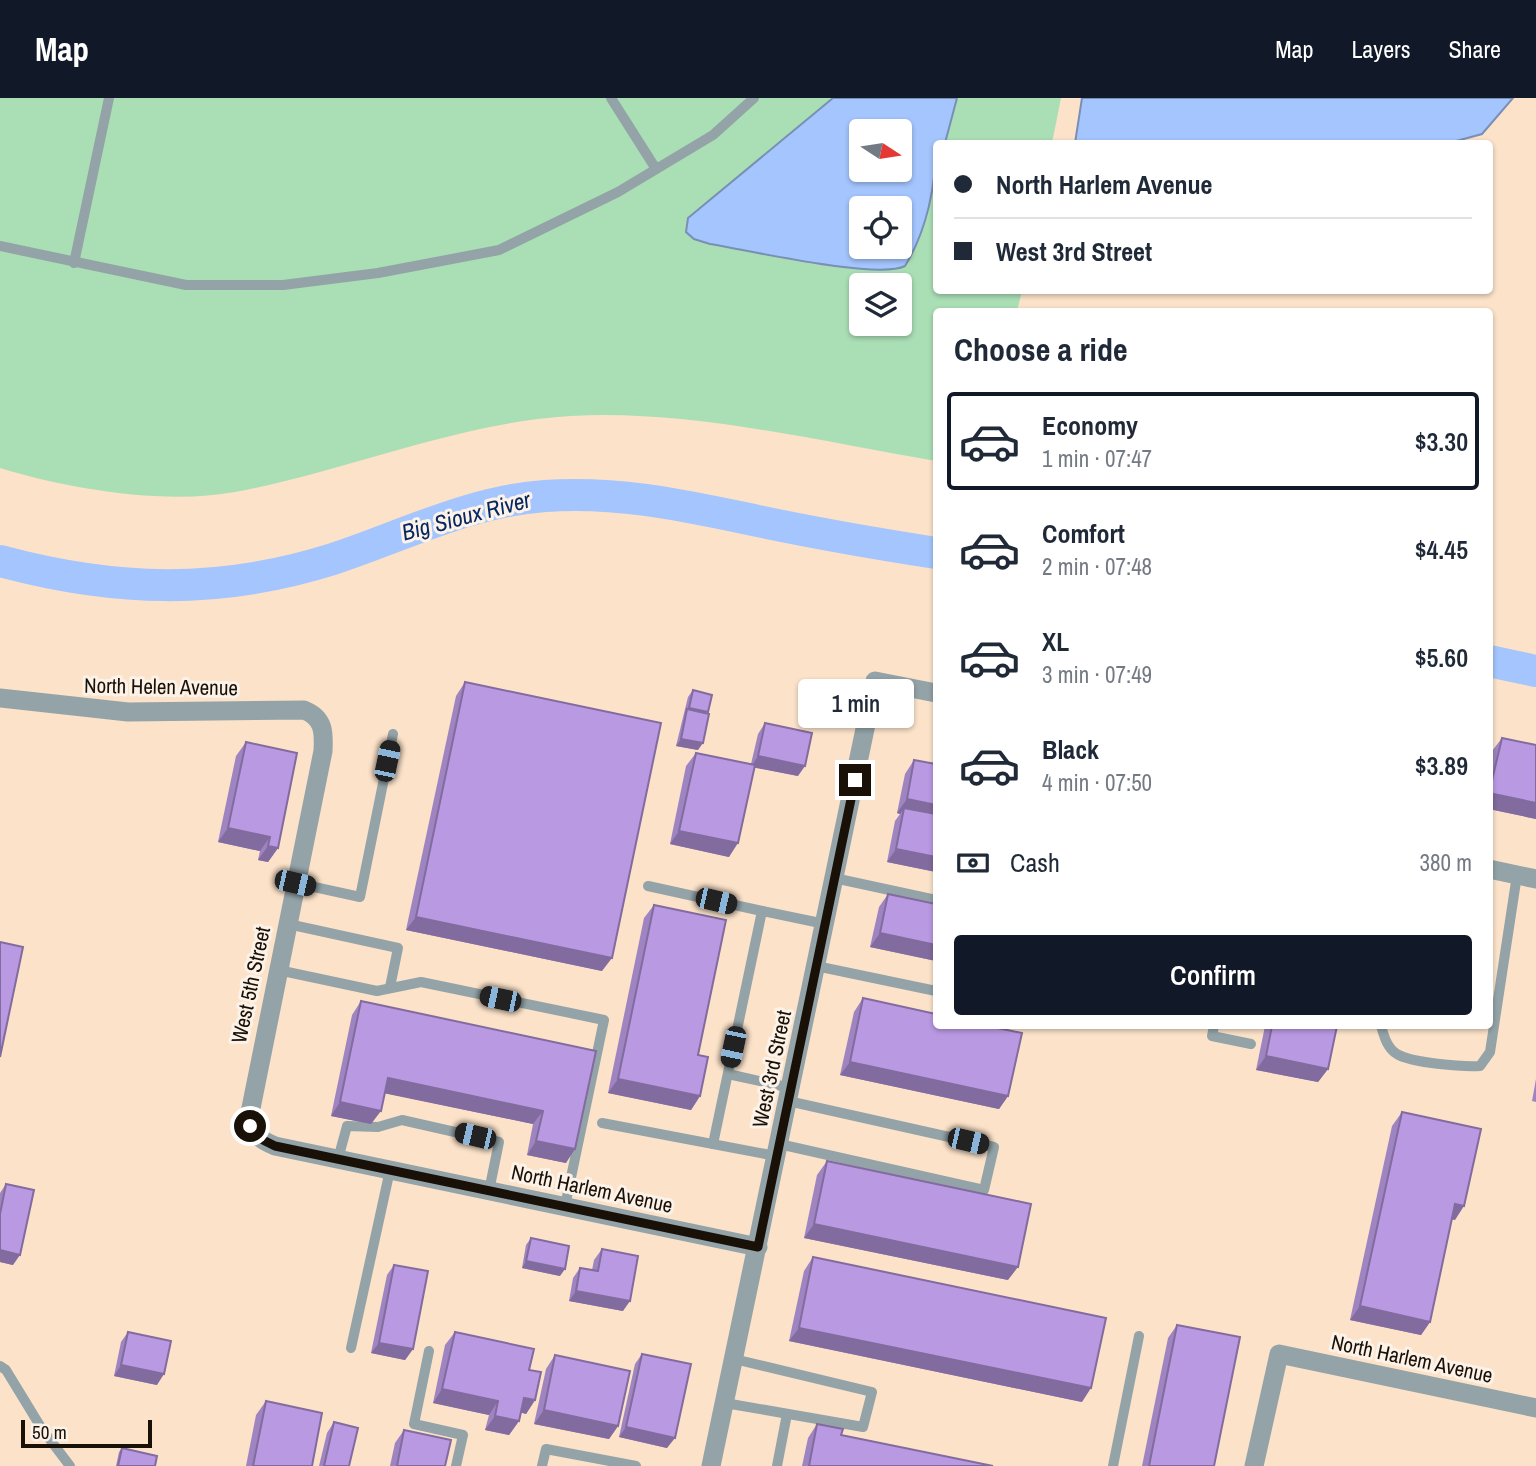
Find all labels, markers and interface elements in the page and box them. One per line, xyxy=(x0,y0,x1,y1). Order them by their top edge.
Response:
text: Map xyxy=(35,27,89,71)
text: Map xyxy=(1275,33,1313,65)
text: Layers xyxy=(1351,33,1410,65)
text: Share xyxy=(1448,33,1501,65)
north arrow xyxy=(849,119,912,182)
map controls xyxy=(849,119,912,336)
text: North Harlem Avenue xyxy=(996,167,1212,202)
button: locate xyxy=(849,196,912,259)
text: West 3rd Street xyxy=(996,234,1152,269)
button: layers xyxy=(849,273,912,336)
text: Choose a ride xyxy=(954,328,1128,371)
text: Economy xyxy=(1042,408,1138,443)
icon: car xyxy=(958,410,1021,473)
text: $3.30 xyxy=(1415,424,1468,459)
text: 1 min · 07:47 xyxy=(1042,443,1152,474)
water label: Big Sioux River xyxy=(398,483,534,548)
text: Comfort xyxy=(1042,516,1125,551)
icon: car xyxy=(958,518,1021,581)
text: $4.45 xyxy=(1415,532,1468,567)
text: 2 min · 07:48 xyxy=(1042,551,1152,582)
text: XL xyxy=(1042,624,1069,659)
icon: car xyxy=(958,626,1021,689)
text: $5.60 xyxy=(1415,640,1468,675)
text: 3 min · 07:49 xyxy=(1042,659,1152,690)
street label: North Helen Avenue xyxy=(84,671,238,702)
callout: 1 min xyxy=(797,678,913,728)
text: 1 min xyxy=(832,688,880,719)
text: Black xyxy=(1042,732,1099,767)
icon: car xyxy=(958,734,1021,797)
car xyxy=(373,738,402,784)
text: $3.89 xyxy=(1415,748,1468,783)
route end xyxy=(839,764,871,796)
text: 4 min · 07:50 xyxy=(1042,767,1152,798)
icon: cash xyxy=(954,844,992,882)
text: Cash xyxy=(1010,845,1060,880)
text: 380 m xyxy=(1420,847,1472,878)
car xyxy=(273,868,318,898)
car xyxy=(694,886,739,916)
street label: West 5th Street xyxy=(224,924,277,1046)
button: Confirm xyxy=(954,935,1472,1015)
car xyxy=(478,984,523,1014)
street label: West 3rd Street xyxy=(745,1007,798,1130)
car xyxy=(719,1024,748,1070)
route start xyxy=(234,1110,266,1142)
car xyxy=(453,1121,498,1151)
car xyxy=(946,1126,991,1156)
street label: North Harlem Avenue xyxy=(509,1157,675,1220)
street label: North Harlem Avenue xyxy=(1329,1327,1495,1390)
scale bar xyxy=(21,1417,152,1449)
text: 50 m xyxy=(32,1419,67,1445)

